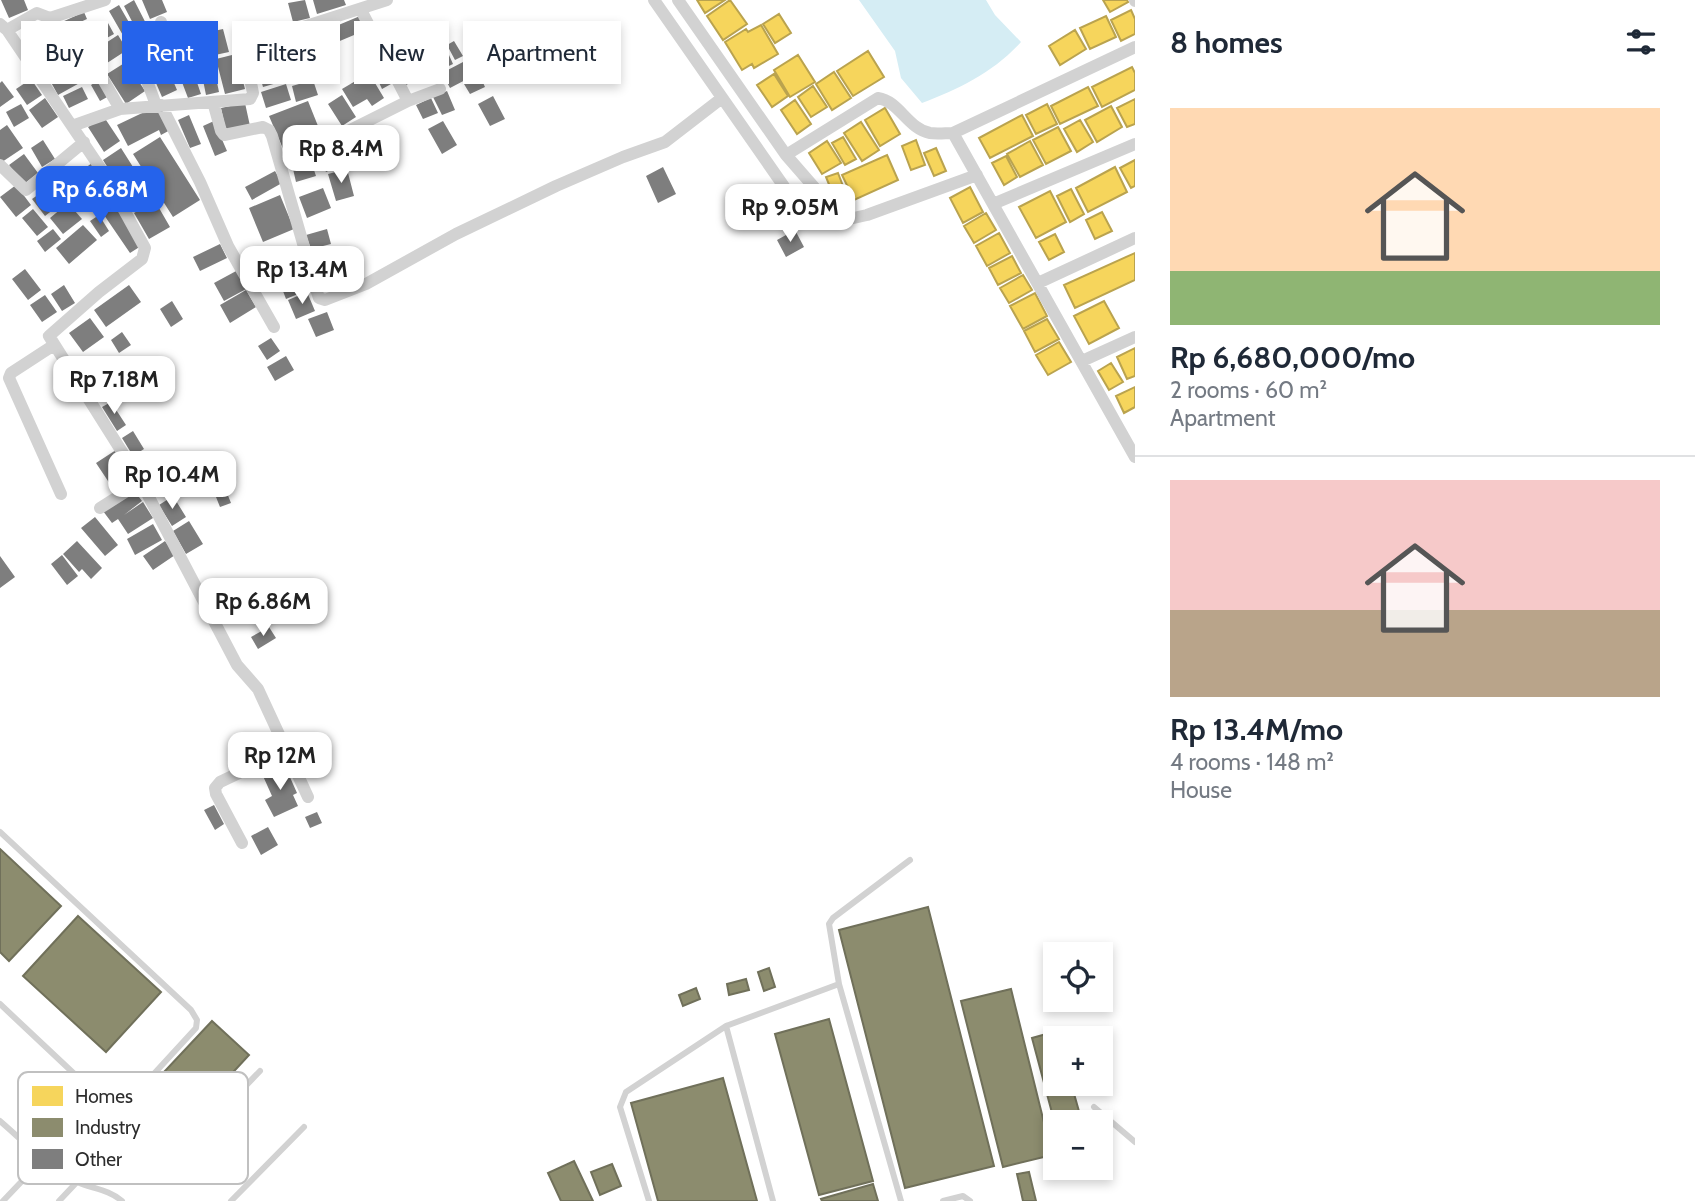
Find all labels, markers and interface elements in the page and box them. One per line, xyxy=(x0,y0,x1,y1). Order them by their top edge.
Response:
chip: Buy xyxy=(21,21,108,84)
chip: Rent xyxy=(122,21,218,84)
chip: Filters xyxy=(232,21,340,84)
chip: New xyxy=(354,21,449,84)
chip: Apartment xyxy=(463,21,621,84)
icon: filters xyxy=(1622,23,1660,61)
text: 8 homes xyxy=(1170,24,1283,61)
pin: Rp 8.4M xyxy=(276,125,406,185)
text: Rp 8.4M xyxy=(299,134,383,162)
icon: home xyxy=(1352,153,1478,279)
pin: Rp 6.68M xyxy=(28,166,172,226)
text: Rp 6.68M xyxy=(52,175,148,203)
pin: Rp 9.05M xyxy=(718,184,862,244)
text: Rp 9.05M xyxy=(741,193,839,221)
pin: Rp 13.4M xyxy=(230,246,374,306)
text: Rp 13.4M xyxy=(256,255,348,283)
text: Rp 6,680,000/mo xyxy=(1170,339,1415,376)
pin: Rp 7.18M xyxy=(42,356,186,416)
text: Rp 7.18M xyxy=(69,365,159,393)
text: 2 rooms · 60 m² xyxy=(1170,376,1327,404)
text: Apartment xyxy=(1170,404,1275,432)
pin: Rp 10.4M xyxy=(100,452,244,511)
text: Rp 10.4M xyxy=(124,460,220,488)
icon: home xyxy=(1352,525,1478,651)
pin: Rp 6.86M xyxy=(191,578,335,638)
text: Rp 6.86M xyxy=(215,587,311,615)
text: Rp 13.4M/mo xyxy=(1170,711,1343,748)
pin: Rp 12M xyxy=(223,732,337,792)
text: Rp 12M xyxy=(244,741,316,769)
text: 4 rooms · 148 m² xyxy=(1170,748,1334,776)
text: House xyxy=(1170,776,1232,804)
map controls xyxy=(1043,942,1113,1180)
button: locate xyxy=(1043,942,1113,1012)
button: + xyxy=(1043,1026,1113,1096)
legend xyxy=(18,1072,248,1184)
text: Homes xyxy=(75,1085,133,1108)
button: − xyxy=(1043,1110,1113,1180)
text: Industry xyxy=(75,1116,141,1139)
text: Other xyxy=(75,1148,122,1171)

